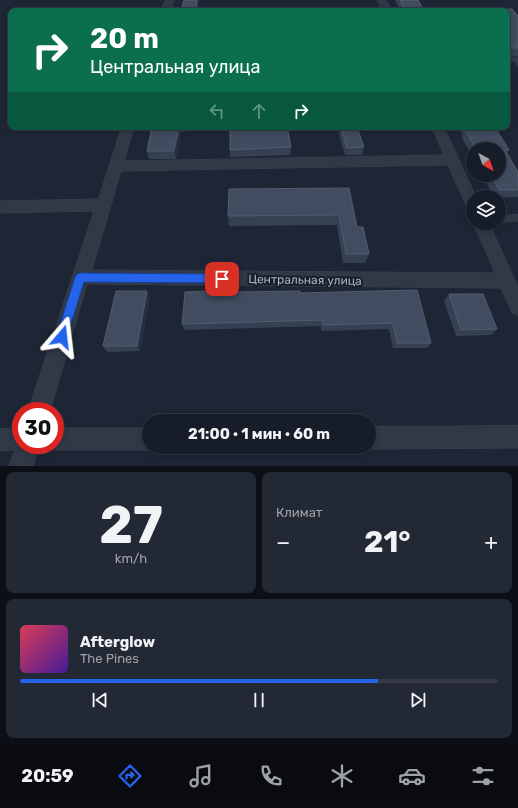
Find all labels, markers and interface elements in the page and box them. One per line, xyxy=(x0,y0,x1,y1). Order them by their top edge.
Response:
text: 20 m xyxy=(90,22,159,55)
icon: right xyxy=(24,24,76,76)
text: Центральная улица xyxy=(90,56,260,78)
icon: left xyxy=(206,100,228,122)
icon: ahead xyxy=(248,100,270,122)
icon: right xyxy=(290,100,312,122)
north arrow xyxy=(466,142,506,182)
map controls xyxy=(466,142,506,230)
button: layers xyxy=(466,190,506,230)
pin xyxy=(205,262,239,296)
icon: arrive xyxy=(211,268,233,290)
street label: Центральная улица xyxy=(248,272,362,288)
position arrow xyxy=(41,316,83,358)
speed limit sign: 30 xyxy=(12,402,64,454)
text: 21:00 · 1 мин · 60 m xyxy=(188,425,330,443)
text: 27 xyxy=(99,494,163,556)
text: Климат xyxy=(276,505,322,520)
text: 21° xyxy=(364,524,411,560)
text: − xyxy=(276,529,290,556)
text: + xyxy=(484,529,498,556)
text: km/h xyxy=(115,551,147,566)
text: Afterglow xyxy=(80,633,155,651)
text: The Pines xyxy=(80,651,139,666)
icon: previous xyxy=(89,689,111,711)
icon: pause xyxy=(248,689,270,711)
icon: next xyxy=(407,689,429,711)
icon: directions xyxy=(116,762,144,790)
icon: music xyxy=(187,762,215,790)
icon: phone xyxy=(257,762,285,790)
icon: climate xyxy=(328,762,356,790)
icon: car xyxy=(398,762,426,790)
icon: filters xyxy=(469,762,497,790)
text: 20:59 xyxy=(21,765,74,787)

